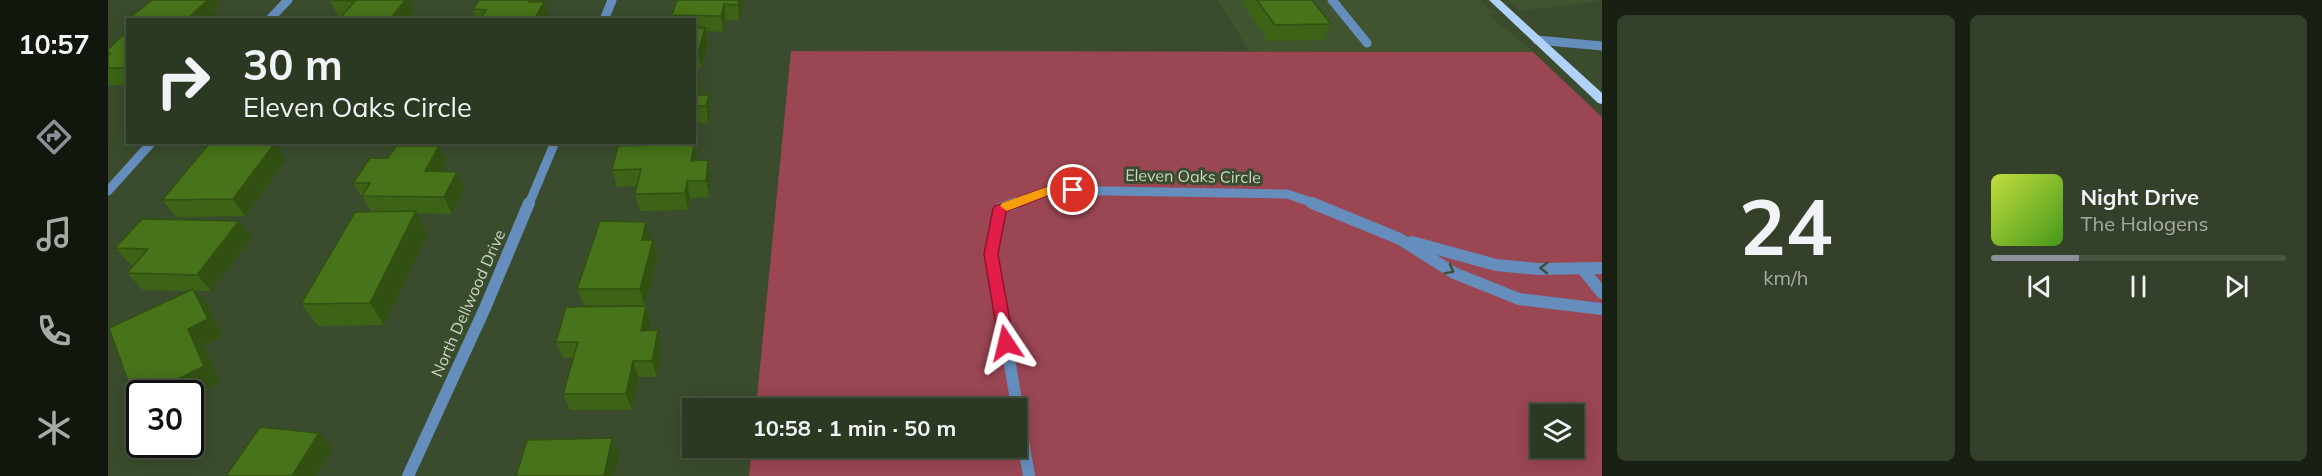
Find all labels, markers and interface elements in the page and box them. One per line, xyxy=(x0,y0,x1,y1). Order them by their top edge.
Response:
text: 10:57 xyxy=(18,27,90,61)
text: 30 m xyxy=(243,38,343,91)
icon: right xyxy=(144,42,222,120)
text: Eleven Oaks Circle xyxy=(243,90,472,124)
icon: directions xyxy=(33,116,75,158)
pin xyxy=(1047,164,1098,215)
street label: Eleven Oaks Circle xyxy=(1125,165,1261,187)
icon: arrive xyxy=(1056,173,1089,206)
text: 24 xyxy=(1739,177,1833,275)
text: Night Drive xyxy=(2081,183,2199,211)
text: The Halogens xyxy=(2081,211,2208,236)
icon: music xyxy=(33,213,75,255)
street label: North Dellwood Drive xyxy=(426,226,510,380)
one-way arrow xyxy=(1539,262,1548,274)
one-way arrow xyxy=(1444,263,1454,274)
text: km/h xyxy=(1763,265,1808,290)
icon: previous xyxy=(2023,270,2056,303)
icon: pause xyxy=(2122,270,2155,303)
icon: next xyxy=(2220,270,2253,303)
icon: phone xyxy=(33,310,75,352)
position arrow xyxy=(974,311,1038,375)
speed limit sign: 30 xyxy=(126,380,204,458)
map controls xyxy=(1530,404,1584,458)
button: layers xyxy=(1530,404,1584,458)
icon: climate xyxy=(33,407,75,449)
text: 10:58 · 1 min · 50 m xyxy=(753,414,956,442)

